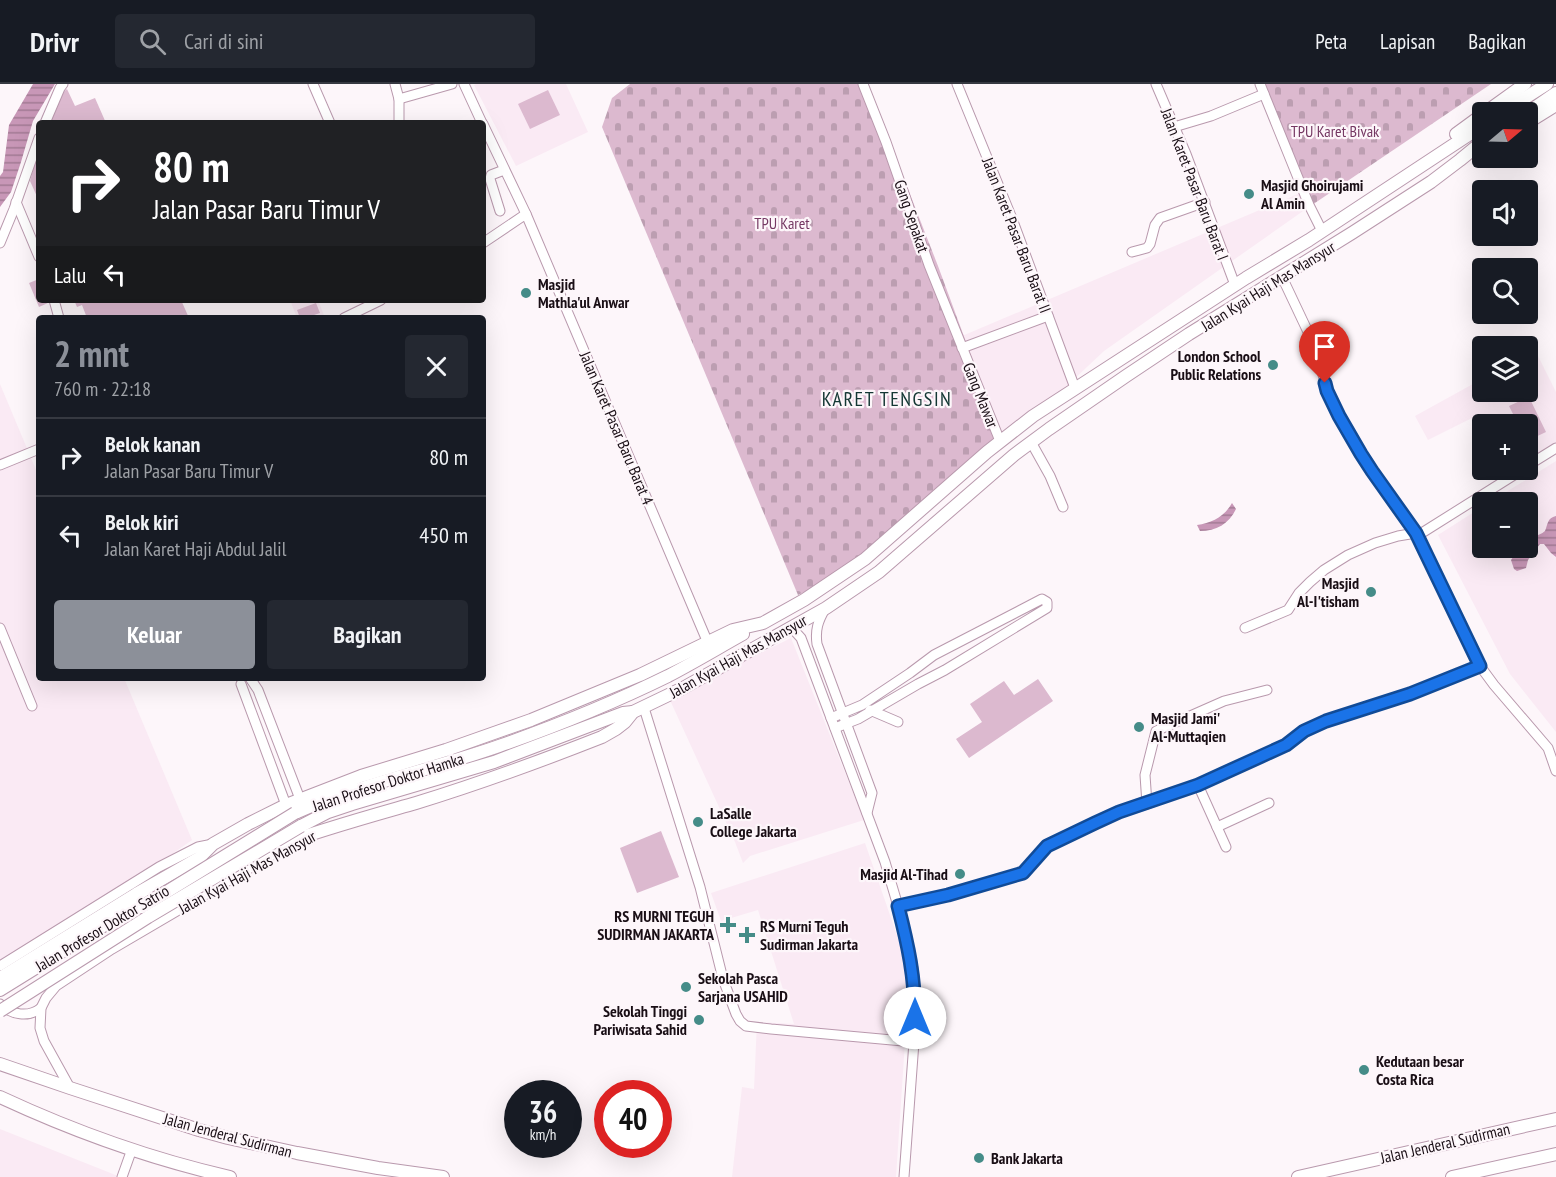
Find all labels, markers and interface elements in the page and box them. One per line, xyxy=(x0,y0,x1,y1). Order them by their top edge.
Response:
search box xyxy=(115,14,535,68)
text: Drivr xyxy=(30,23,79,60)
icon: search xyxy=(136,25,169,58)
text: Cari di sini xyxy=(184,27,264,55)
text: Peta xyxy=(1315,28,1347,55)
text: Lapisan xyxy=(1380,28,1435,55)
text: Bagikan xyxy=(1468,28,1526,55)
north arrow xyxy=(1472,102,1538,168)
map controls xyxy=(1472,102,1538,558)
street label: Jalan Karet Pasar Baru Barat I xyxy=(1156,104,1233,263)
park label: TPU Karet Bivak xyxy=(1291,121,1380,141)
text: 80 m xyxy=(153,139,230,194)
icon: right xyxy=(54,144,132,222)
street label: Jalan Karet Pasar Baru Barat II xyxy=(978,153,1056,316)
place label: Masjid Ghoirujami Al Amin xyxy=(1260,175,1364,213)
street label: Gang Sepakat xyxy=(890,177,934,255)
button: sound xyxy=(1472,180,1538,246)
marker: Masjid Ghoirujami Al Amin xyxy=(1242,187,1256,201)
text: Jalan Pasar Baru Timur V xyxy=(153,192,380,226)
park label: TPU Karet xyxy=(754,213,810,233)
street label: Jalan Kyai Haji Mas Mansyur xyxy=(1196,236,1339,336)
icon: left xyxy=(98,258,131,291)
button: search xyxy=(1472,258,1538,324)
text: Lalu xyxy=(54,261,86,289)
place label: Masjid Mathla'ul Anwar xyxy=(538,274,630,312)
marker: Masjid Mathla'ul Anwar xyxy=(519,286,533,300)
pin xyxy=(1299,321,1350,383)
text: 2 mnt xyxy=(54,330,129,377)
icon: arrive xyxy=(1308,330,1341,363)
button: close xyxy=(405,335,468,398)
button: layers xyxy=(1472,336,1538,402)
place label: London School Public Relations xyxy=(1171,346,1261,384)
street label: Jalan Karet Pasar Baru Barat 4 xyxy=(575,347,658,508)
marker: London School Public Relations xyxy=(1266,358,1280,372)
street label: Gang Mawar xyxy=(959,360,1003,431)
text: 760 m · 22:18 xyxy=(54,376,151,402)
district label: KARET TENGSIN xyxy=(822,386,952,412)
button: + xyxy=(1472,414,1538,480)
text: Belok kanan xyxy=(105,430,200,458)
icon: right xyxy=(54,441,87,474)
text: 80 m xyxy=(429,443,468,471)
text: Jalan Pasar Baru Timur V xyxy=(105,458,273,484)
button: − xyxy=(1472,492,1538,558)
text: Belok kiri xyxy=(105,508,179,536)
icon: left xyxy=(54,519,87,552)
text: 450 m xyxy=(419,521,468,549)
text: Jalan Karet Haji Abdul Jalil xyxy=(105,536,286,562)
place label: Masjid Al-I'tisham xyxy=(1296,573,1359,611)
marker: Masjid Al-I'tisham xyxy=(1364,585,1378,599)
button: Keluar xyxy=(54,600,255,669)
button: Bagikan xyxy=(267,600,468,669)
street label: Jalan Kyai Haji Mas Mansyur xyxy=(665,610,811,703)
place label: Masjid Jami' Al-Muttaqien xyxy=(1150,708,1226,746)
marker: Masjid Jami' Al-Muttaqien xyxy=(1132,720,1146,734)
street label: Jalan Profesor Doktor Hamka xyxy=(309,748,466,816)
place label: LaSalle College Jakarta xyxy=(710,803,797,841)
marker: LaSalle College Jakarta xyxy=(691,815,705,829)
street label: Jalan Kyai Haji Mas Mansyur xyxy=(174,826,320,919)
place label: Masjid Al-Tihad xyxy=(860,864,948,884)
marker: Masjid Al-Tihad xyxy=(953,867,967,881)
street label: Jalan Profesor Doktor Satrio xyxy=(31,880,172,976)
place label: RS MURNI TEGUH SUDIRMAN JAKARTA xyxy=(597,906,715,944)
marker: RS MURNI TEGUH SUDIRMAN JAKARTA xyxy=(719,916,737,934)
place label: RS Murni Teguh Sudirman Jakarta xyxy=(760,916,858,954)
marker: RS Murni Teguh Sudirman Jakarta xyxy=(738,926,756,944)
place label: Sekolah Pasca Sarjana USAHID xyxy=(698,968,788,1006)
marker: Sekolah Pasca Sarjana USAHID xyxy=(679,980,693,994)
position arrow xyxy=(883,986,947,1050)
place label: Sekolah Tinggi Pariwisata Sahid xyxy=(593,1001,687,1039)
marker: Sekolah Tinggi Pariwisata Sahid xyxy=(692,1013,706,1027)
place label: Kedutaan besar Costa Rica xyxy=(1376,1051,1464,1089)
marker: Kedutaan besar Costa Rica xyxy=(1357,1063,1371,1077)
speed limit sign: 40 xyxy=(594,1080,672,1158)
text: 36 xyxy=(529,1092,557,1131)
street label: Jalan Jenderal Sudirman xyxy=(161,1108,294,1162)
street label: Jalan Jenderal Sudirman xyxy=(1377,1118,1512,1168)
text: km/h xyxy=(530,1125,556,1144)
place label: Bank Jakarta xyxy=(991,1148,1063,1168)
marker: Bank Jakarta xyxy=(972,1151,986,1165)

